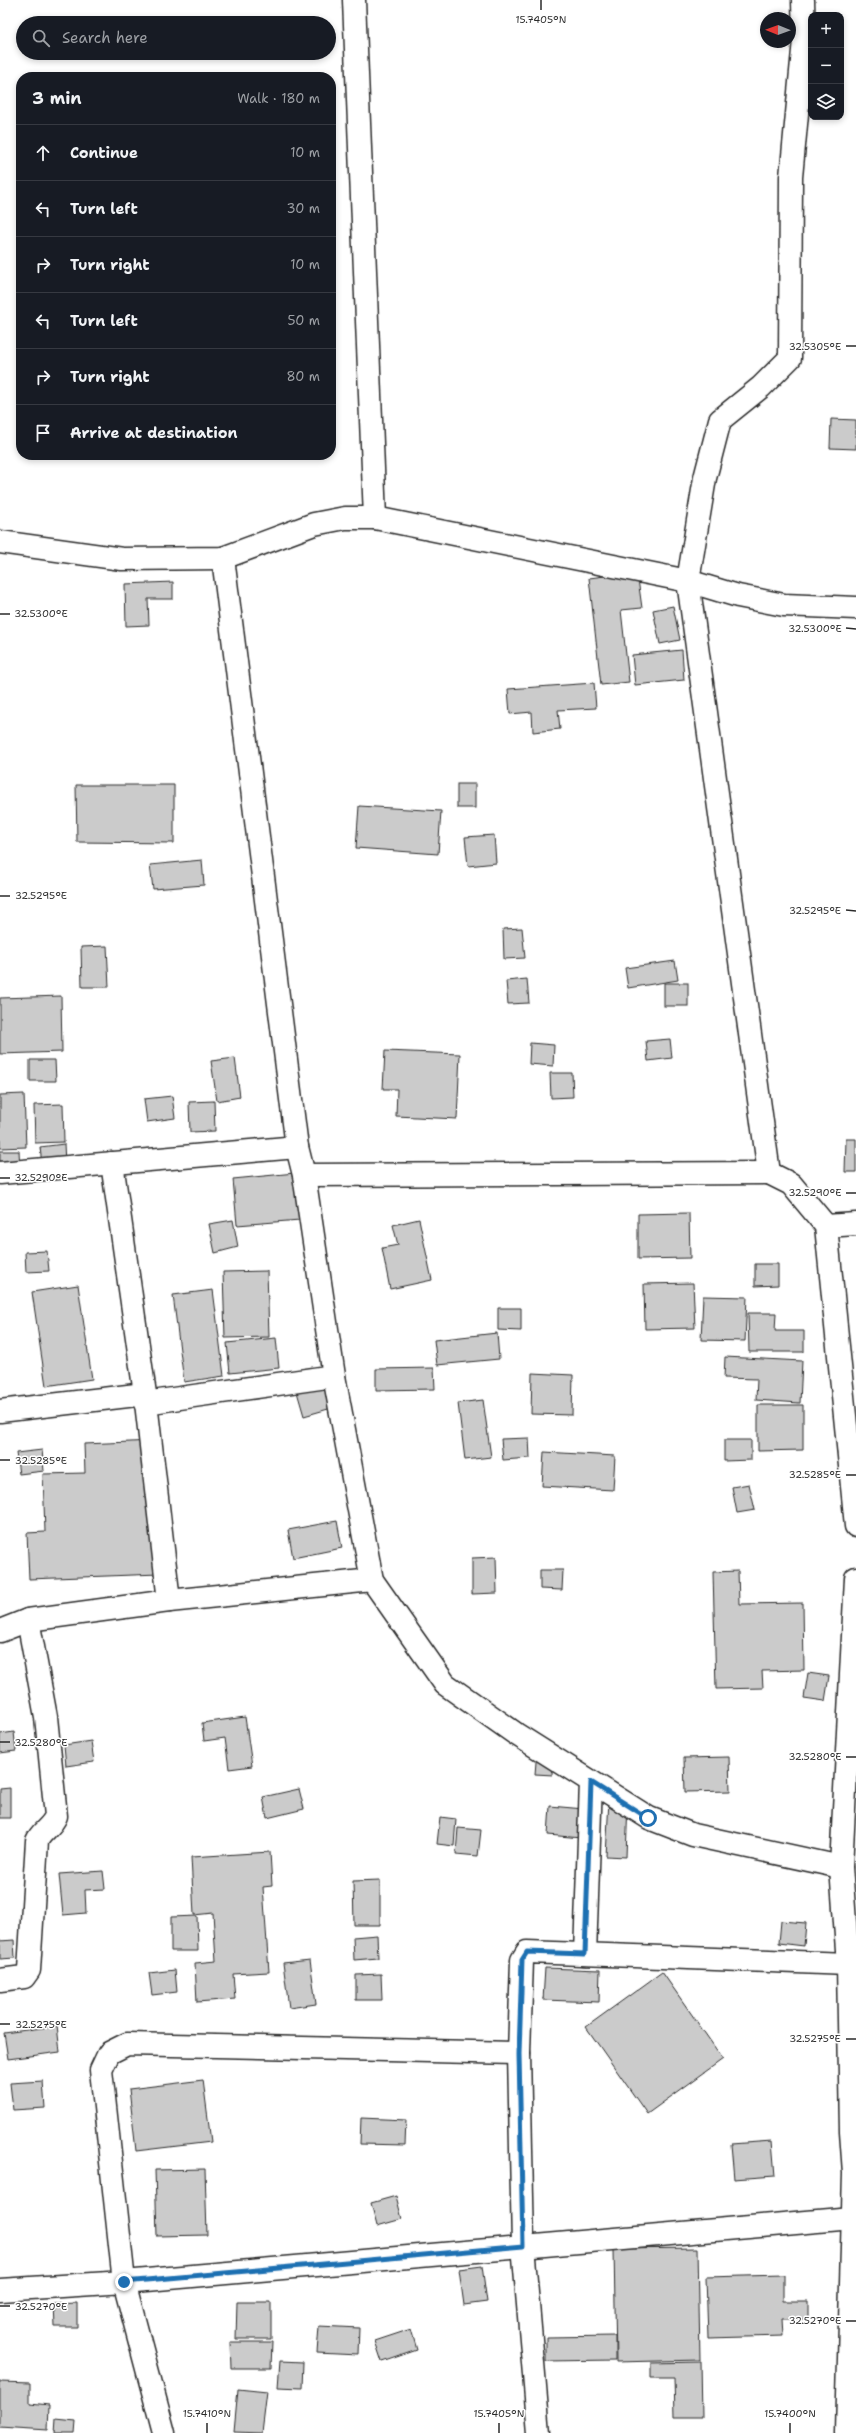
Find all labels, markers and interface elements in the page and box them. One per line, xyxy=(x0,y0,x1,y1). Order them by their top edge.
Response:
north arrow xyxy=(760,12,796,48)
map controls xyxy=(808,12,844,120)
button: + xyxy=(808,12,844,48)
text: 15.7405°N xyxy=(516,13,566,26)
search box xyxy=(16,16,336,60)
icon: search xyxy=(30,27,52,49)
text: Search here xyxy=(62,28,148,48)
button: − xyxy=(808,48,844,84)
button: layers xyxy=(808,84,844,120)
text: 3 min xyxy=(32,87,82,109)
text: Walk · 180 m xyxy=(237,90,320,107)
icon: ahead xyxy=(32,142,54,164)
text: Continue xyxy=(70,143,138,163)
text: 10 m xyxy=(290,144,320,161)
icon: left xyxy=(32,198,54,220)
text: Turn left xyxy=(70,199,138,219)
text: 30 m xyxy=(286,200,320,217)
icon: right xyxy=(32,254,54,276)
text: Turn right xyxy=(70,255,150,275)
text: 10 m xyxy=(290,256,320,273)
icon: left xyxy=(32,310,54,332)
text: Turn left xyxy=(70,311,138,331)
text: 50 m xyxy=(287,312,320,329)
text: 32.5305°E xyxy=(789,340,841,353)
icon: right xyxy=(32,366,54,388)
text: Turn right xyxy=(70,367,150,387)
text: 80 m xyxy=(286,368,320,385)
icon: arrive xyxy=(32,422,54,444)
text: Arrive at destination xyxy=(70,423,238,443)
text: 32.5300°E xyxy=(14,607,68,620)
text: 32.5300°E xyxy=(788,622,842,635)
text: 32.5295°E xyxy=(15,889,67,902)
text: 32.5295°E xyxy=(789,904,841,917)
text: 32.5290°E xyxy=(15,1171,68,1184)
text: 32.5290°E xyxy=(789,1186,842,1199)
text: 32.5285°E xyxy=(15,1454,67,1467)
text: 32.5285°E xyxy=(789,1468,841,1481)
text: 32.5280°E xyxy=(14,1736,68,1749)
text: 32.5280°E xyxy=(788,1750,842,1763)
route start xyxy=(639,1809,657,1827)
text: 32.5275°E xyxy=(15,2018,67,2031)
text: 32.5275°E xyxy=(789,2032,841,2045)
route end xyxy=(115,2273,133,2291)
text: 32.5270°E xyxy=(15,2300,67,2313)
text: 32.5270°E xyxy=(789,2314,841,2327)
text: 15.7410°N xyxy=(183,2407,231,2420)
text: 15.7405°N xyxy=(474,2407,524,2420)
text: 15.7400°N xyxy=(764,2407,816,2420)

